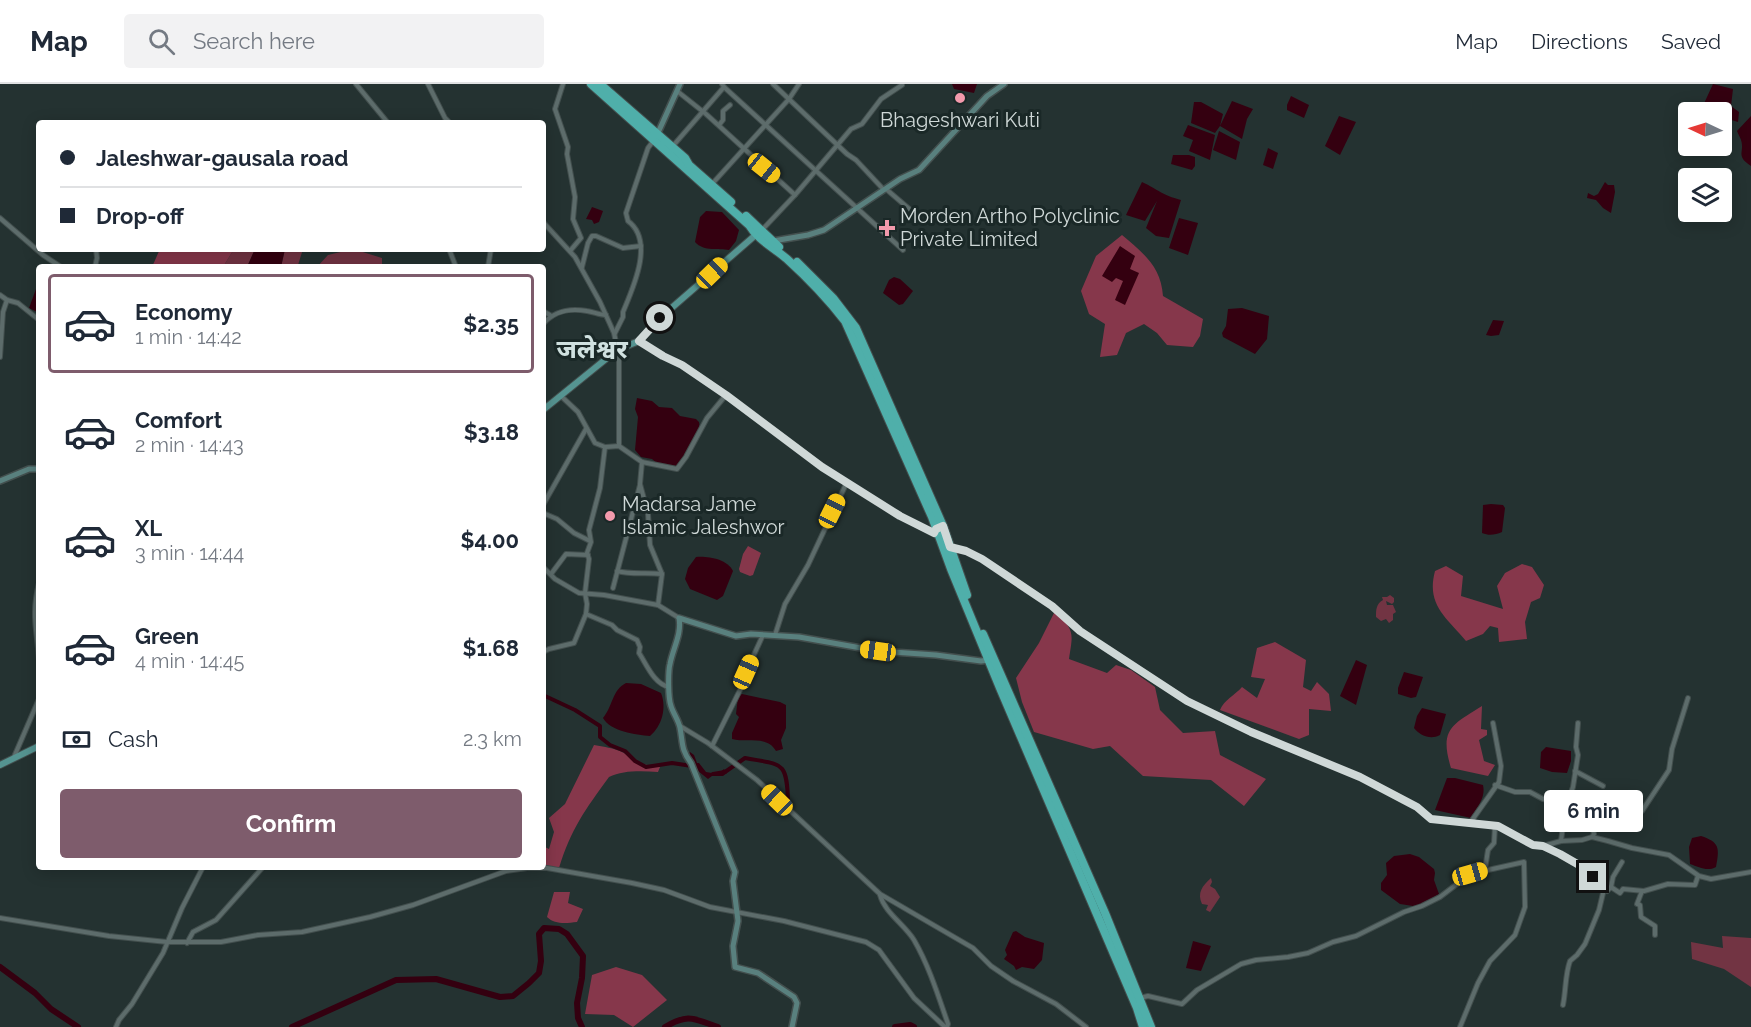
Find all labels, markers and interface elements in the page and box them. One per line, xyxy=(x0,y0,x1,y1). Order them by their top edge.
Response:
search box xyxy=(124,14,544,68)
text: Map xyxy=(30,25,88,58)
icon: search xyxy=(145,25,178,58)
text: Search here xyxy=(193,28,315,54)
text: Map xyxy=(1455,29,1498,54)
text: Directions xyxy=(1531,29,1628,54)
text: Saved xyxy=(1661,29,1721,54)
marker: Bhageshwari Kuti xyxy=(953,91,967,105)
north arrow xyxy=(1678,102,1732,156)
map controls xyxy=(1678,102,1732,222)
place label: Bhageshwari Kuti xyxy=(880,108,1040,132)
text: Jaleshwar-gausala road xyxy=(96,145,348,171)
car xyxy=(744,150,784,186)
button: layers xyxy=(1678,168,1732,222)
text: Drop-off xyxy=(96,203,184,229)
place label: Morden Artho Polyclinic Private Limited xyxy=(900,204,1120,251)
marker: Morden Artho Polyclinic Private Limited xyxy=(878,219,896,237)
car xyxy=(693,254,731,292)
icon: car xyxy=(63,297,117,351)
text: Economy xyxy=(135,299,233,325)
route start xyxy=(646,304,673,331)
text: $2.35 xyxy=(463,311,519,337)
text: 1 min · 14:42 xyxy=(135,325,242,349)
district label: जलेश्वर xyxy=(556,334,628,364)
icon: car xyxy=(63,405,117,459)
text: Comfort xyxy=(135,407,222,433)
text: $3.18 xyxy=(464,419,519,445)
text: 2 min · 14:43 xyxy=(135,433,244,457)
car xyxy=(816,491,848,531)
place label: Madarsa Jame Islamic Jaleshwor xyxy=(622,492,785,539)
marker: Madarsa Jame Islamic Jaleshwor xyxy=(603,509,617,523)
icon: car xyxy=(63,513,117,567)
text: XL xyxy=(135,515,162,541)
text: $4.00 xyxy=(461,527,519,553)
text: 3 min · 14:44 xyxy=(135,541,244,565)
icon: car xyxy=(63,621,117,675)
text: Green xyxy=(135,623,199,649)
text: $1.68 xyxy=(463,635,519,661)
car xyxy=(859,640,897,662)
text: 4 min · 14:45 xyxy=(135,649,244,673)
car xyxy=(730,652,762,692)
icon: cash xyxy=(60,723,93,756)
text: Cash xyxy=(108,726,159,752)
text: 2.3 km xyxy=(463,727,522,751)
car xyxy=(758,781,796,819)
button: Confirm xyxy=(60,789,522,858)
callout: 6 min xyxy=(1544,790,1642,832)
text: 6 min xyxy=(1567,799,1620,823)
car xyxy=(1450,860,1490,888)
route end xyxy=(1579,863,1606,890)

